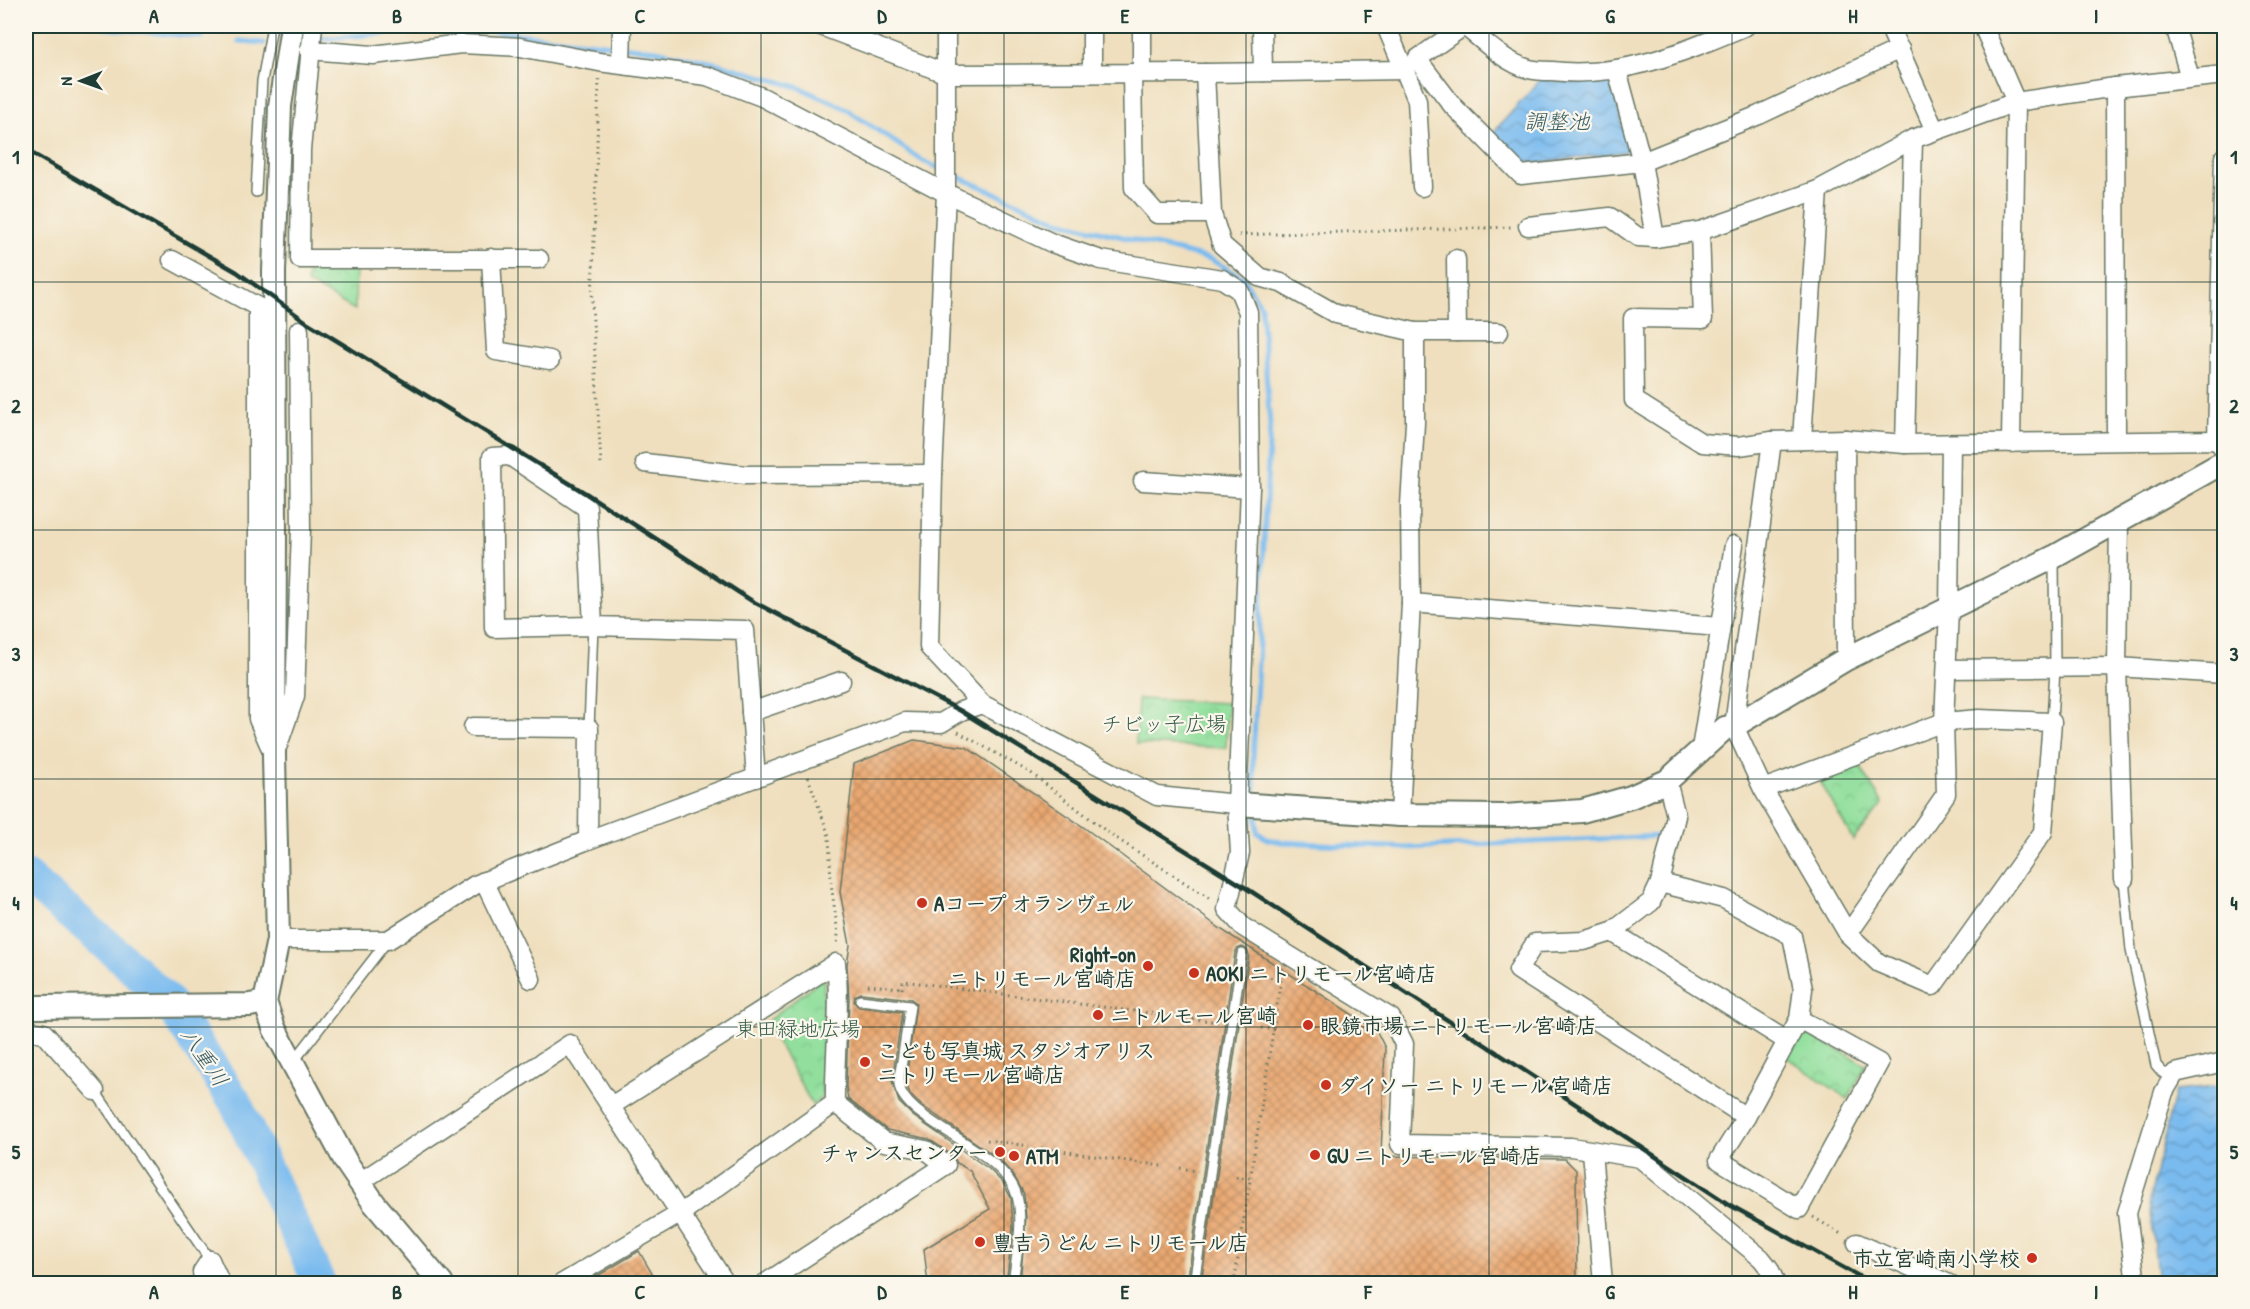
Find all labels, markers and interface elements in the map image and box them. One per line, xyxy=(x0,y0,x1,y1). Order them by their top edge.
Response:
text: A xyxy=(149,2,159,29)
text: B xyxy=(392,2,402,29)
text: C xyxy=(635,2,646,29)
text: D xyxy=(877,2,887,29)
text: E xyxy=(1121,2,1130,29)
text: F xyxy=(1363,2,1373,29)
text: G xyxy=(1605,2,1615,29)
text: H xyxy=(1848,2,1858,29)
text: I xyxy=(2094,2,2098,29)
north arrow xyxy=(51,51,111,111)
text: N xyxy=(55,76,77,86)
water label: 調整池 xyxy=(1524,106,1591,136)
text: 1 xyxy=(12,143,20,170)
text: 1 xyxy=(2230,143,2238,170)
text: 2 xyxy=(11,392,21,419)
text: 2 xyxy=(2229,392,2239,419)
text: 3 xyxy=(12,640,21,667)
text: 3 xyxy=(2230,640,2239,667)
park label: チビッ子広場 xyxy=(1101,709,1227,738)
text: 4 xyxy=(12,889,20,916)
place label: Aコープ オランヴェル xyxy=(934,889,1135,918)
text: 4 xyxy=(2230,889,2238,916)
marker: Aコープ オランヴェル xyxy=(915,896,929,910)
place label: Right-on ニトリモール宮崎店 xyxy=(948,940,1136,993)
marker: Right-on ニトリモール宮崎店 xyxy=(1141,959,1155,973)
place label: AOKI ニトリモール宮崎店 xyxy=(1206,959,1437,988)
marker: AOKI ニトリモール宮崎店 xyxy=(1187,966,1201,980)
place label: ニトルモール宮崎 xyxy=(1110,1001,1277,1030)
marker: ニトルモール宮崎 xyxy=(1091,1008,1105,1022)
place label: 眼鏡市場 ニトリモール宮崎店 xyxy=(1320,1011,1597,1040)
park label: 東田緑地広場 xyxy=(735,1014,861,1043)
marker: 眼鏡市場 ニトリモール宮崎店 xyxy=(1301,1018,1315,1032)
water label: 八重川 xyxy=(174,1021,236,1093)
place label: こども写真城 スタジオアリス ニトリモール宮崎店 xyxy=(877,1036,1155,1089)
marker: こども写真城 スタジオアリス ニトリモール宮崎店 xyxy=(858,1055,872,1069)
place label: ダイソー ニトリモール宮崎店 xyxy=(1338,1071,1613,1100)
marker: ダイソー ニトリモール宮崎店 xyxy=(1319,1078,1333,1092)
text: 5 xyxy=(12,1138,21,1165)
place label: チャンスセンター xyxy=(821,1138,988,1167)
text: 5 xyxy=(2230,1138,2239,1165)
place label: GU ニトリモール宮崎店 xyxy=(1327,1141,1542,1170)
place label: ATM xyxy=(1026,1142,1059,1171)
marker: チャンスセンター xyxy=(993,1145,1007,1159)
marker: GU ニトリモール宮崎店 xyxy=(1308,1148,1322,1162)
marker: ATM xyxy=(1007,1149,1021,1163)
place label: 豊吉うどん ニトリモール店 xyxy=(992,1228,1249,1257)
marker: 豊吉うどん ニトリモール店 xyxy=(973,1235,987,1249)
place label: 市立宮崎南小学校 xyxy=(1852,1244,2020,1273)
marker: 市立宮崎南小学校 xyxy=(2025,1251,2039,1265)
text: A xyxy=(149,1278,159,1305)
text: B xyxy=(392,1278,402,1305)
text: C xyxy=(635,1278,646,1305)
text: D xyxy=(877,1278,887,1305)
text: E xyxy=(1121,1278,1130,1305)
text: F xyxy=(1363,1278,1373,1305)
text: G xyxy=(1605,1278,1615,1305)
text: H xyxy=(1848,1278,1858,1305)
text: I xyxy=(2094,1278,2098,1305)

